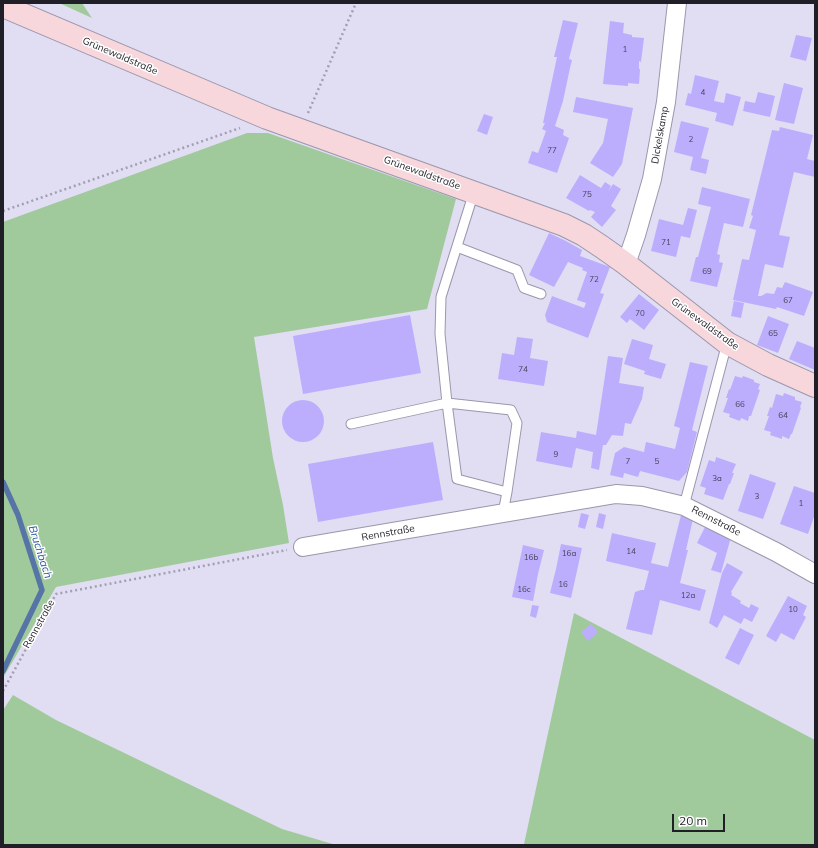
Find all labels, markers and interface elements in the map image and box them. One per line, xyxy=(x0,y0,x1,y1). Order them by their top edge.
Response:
street label: Grünewaldstraße xyxy=(81,35,159,77)
house number: 1 xyxy=(623,45,627,55)
house number: 4 xyxy=(701,88,705,98)
street label: Dickelskamp xyxy=(649,105,671,165)
house number: 2 xyxy=(689,135,693,145)
house number: 77 xyxy=(547,146,557,156)
street label: Grünewaldstraße xyxy=(382,154,462,192)
house number: 75 xyxy=(582,190,592,200)
house number: 71 xyxy=(661,238,671,248)
house number: 69 xyxy=(702,267,712,277)
house number: 72 xyxy=(589,275,599,285)
street label: Grünewaldstraße xyxy=(669,295,741,353)
house number: 67 xyxy=(783,296,793,306)
house number: 70 xyxy=(635,309,645,319)
house number: 65 xyxy=(768,329,778,339)
house number: 74 xyxy=(518,365,528,375)
house number: 66 xyxy=(735,400,745,410)
house number: 64 xyxy=(778,411,788,421)
house number: 9 xyxy=(554,450,558,460)
house number: 7 xyxy=(626,457,630,467)
house number: 5 xyxy=(655,457,659,467)
house number: 3a xyxy=(712,474,722,484)
house number: 3 xyxy=(755,492,759,502)
house number: 1 xyxy=(799,499,803,509)
street label: Rennstraße xyxy=(689,503,743,539)
street label: Rennstraße xyxy=(360,522,416,544)
water label: Bruchbach xyxy=(25,524,55,580)
house number: 14 xyxy=(626,547,636,557)
house number: 16a xyxy=(562,549,576,559)
house number: 16b xyxy=(524,553,538,563)
house number: 16 xyxy=(558,580,568,590)
house number: 16c xyxy=(517,585,531,595)
house number: 12a xyxy=(681,591,695,601)
street label: Rennstraße xyxy=(21,598,57,650)
house number: 10 xyxy=(788,605,798,615)
scale bar xyxy=(674,806,727,832)
text: 20 m xyxy=(679,813,707,828)

